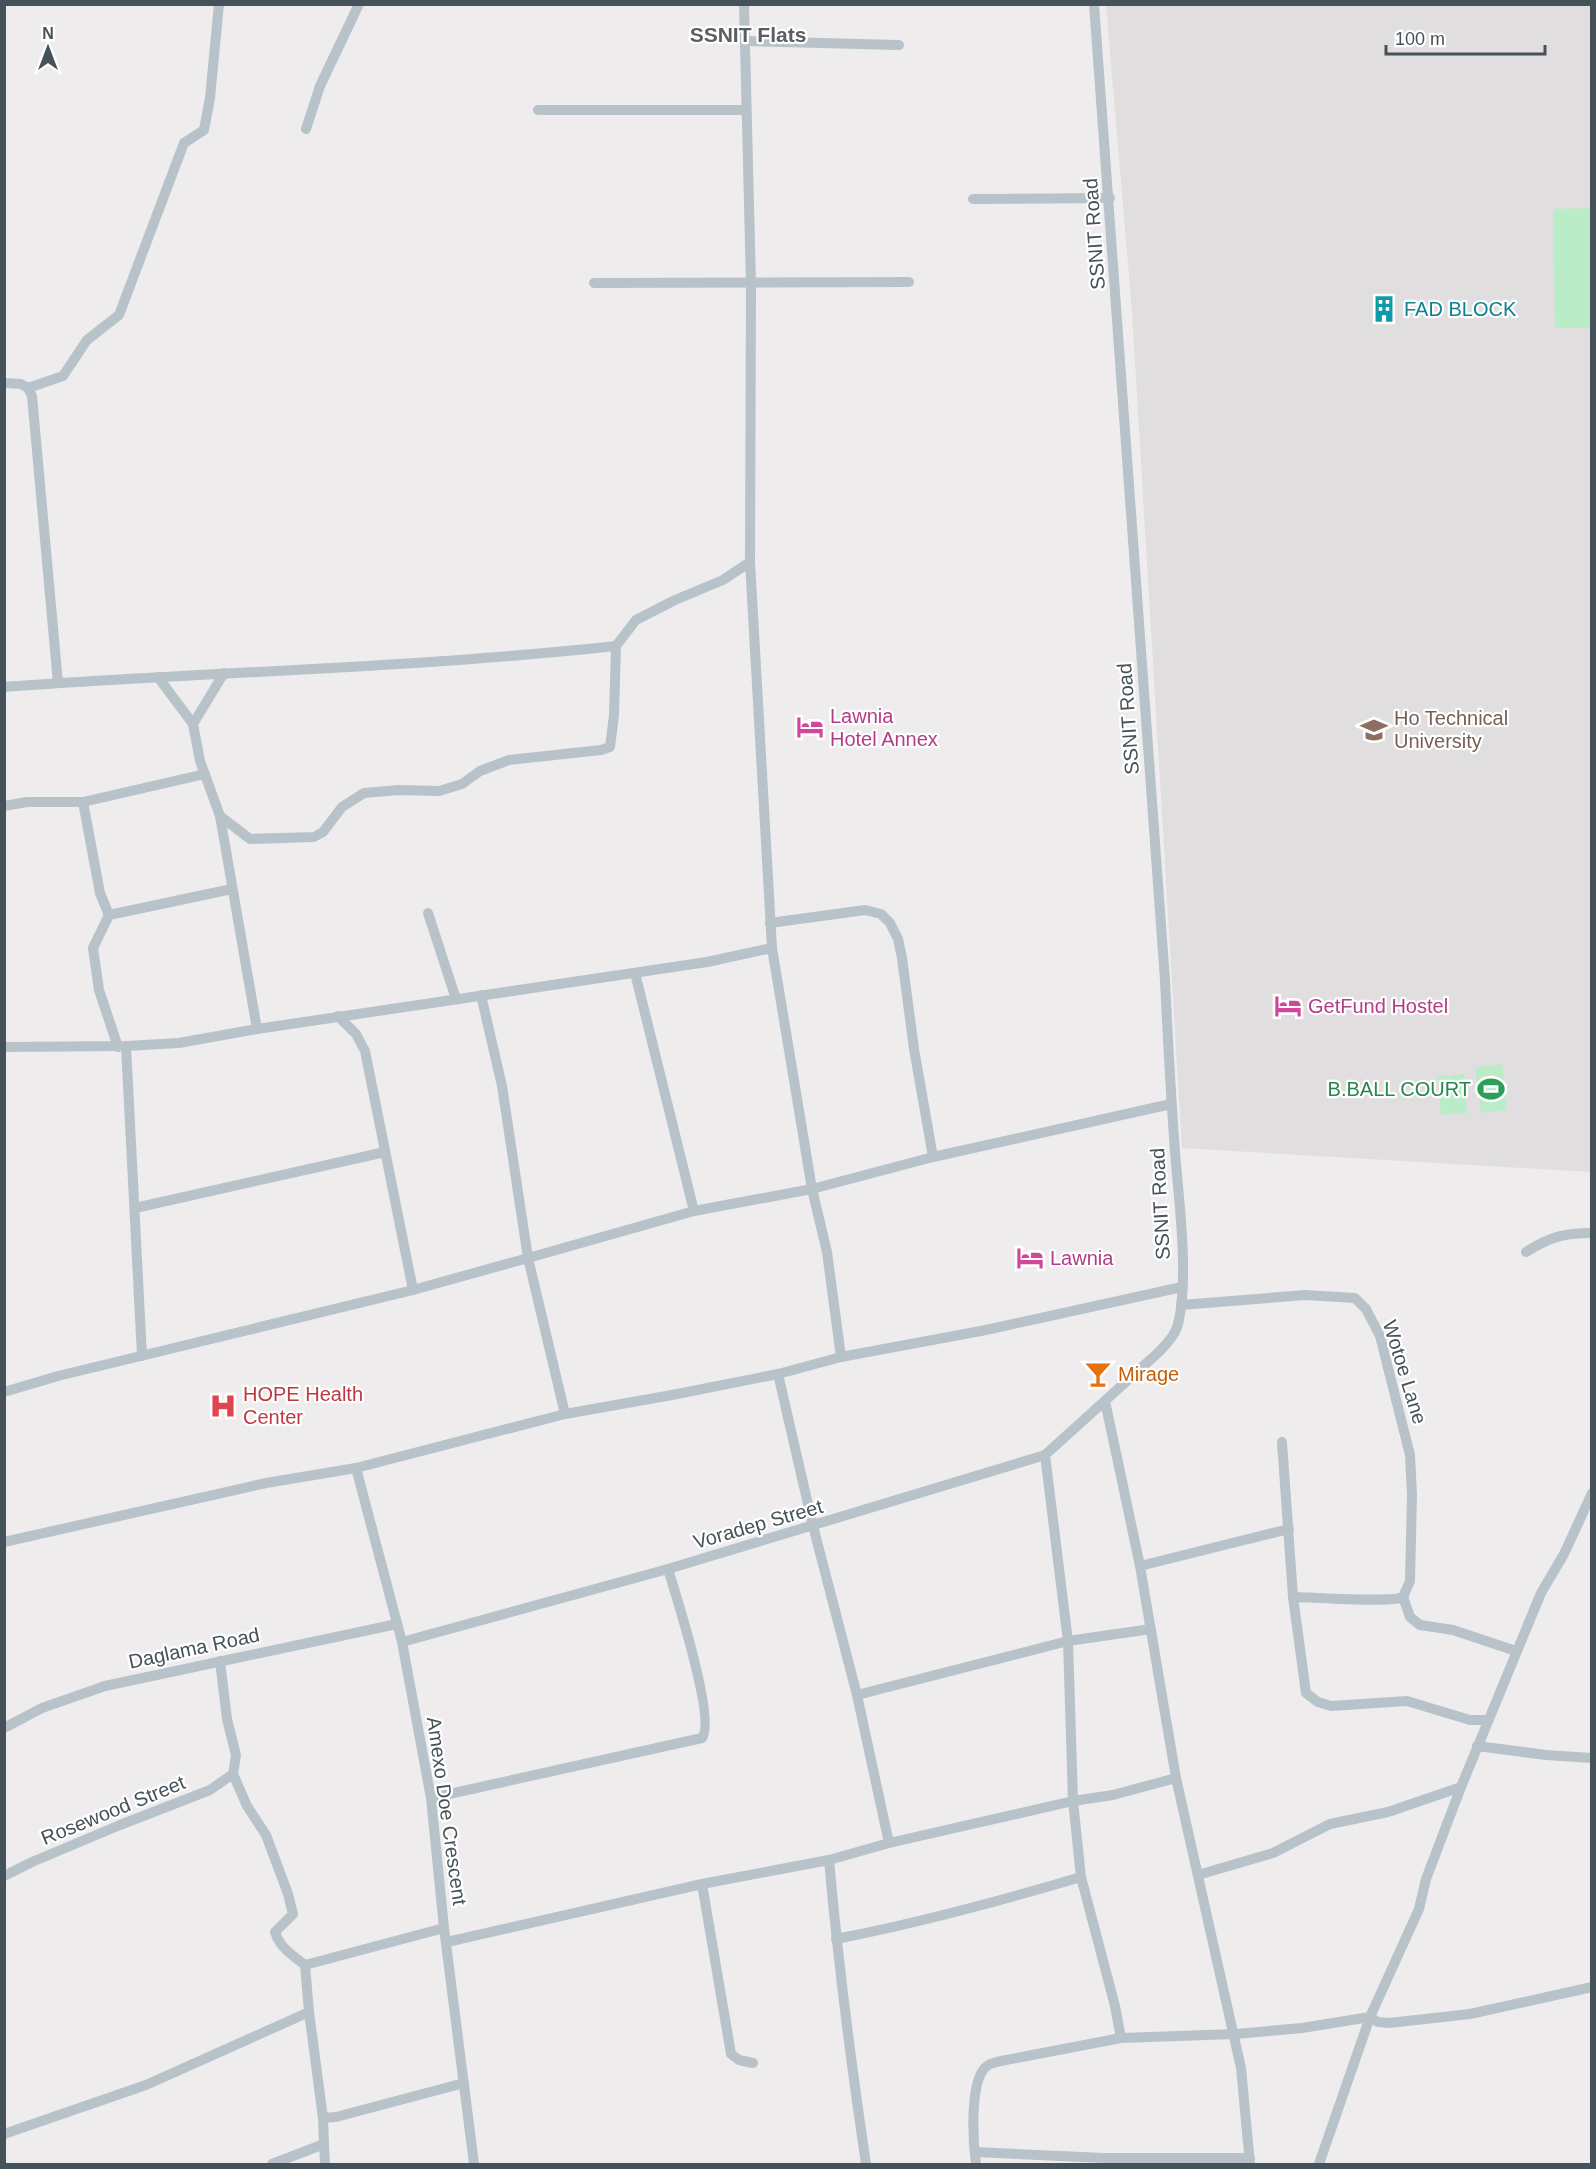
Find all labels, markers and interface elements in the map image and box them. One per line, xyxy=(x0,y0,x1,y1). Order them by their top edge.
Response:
north arrow xyxy=(18,18,78,78)
scale bar xyxy=(1386,18,1545,56)
district label: SSNIT Flats xyxy=(690,23,806,46)
text: N xyxy=(42,25,54,42)
text: 100 m xyxy=(1395,29,1445,49)
street label: SSNIT Road xyxy=(1079,177,1109,291)
building icon: FAD BLOCK xyxy=(1369,294,1399,324)
place label: FAD BLOCK xyxy=(1404,298,1517,320)
street label: SSNIT Road xyxy=(1113,662,1143,776)
place label: Lawnia Hotel Annex xyxy=(830,705,938,750)
place label: Ho Technical University xyxy=(1394,707,1508,752)
hotel icon: Lawnia Hotel Annex xyxy=(795,712,825,742)
school or university icon: Ho Technical University xyxy=(1359,715,1389,745)
hotel icon: GetFund Hostel xyxy=(1273,991,1303,1021)
place label: GetFund Hostel xyxy=(1308,995,1448,1017)
sports icon: B.BALL COURT xyxy=(1476,1074,1506,1104)
place label: B.BALL COURT xyxy=(1328,1078,1471,1100)
street label: SSNIT Road xyxy=(1146,1148,1174,1260)
hotel icon: Lawnia xyxy=(1015,1243,1045,1273)
place label: Lawnia xyxy=(1050,1247,1114,1269)
street label: Wotoe Lane xyxy=(1379,1317,1431,1427)
bar icon: Mirage xyxy=(1083,1359,1113,1389)
place label: Mirage xyxy=(1118,1363,1179,1385)
place label: HOPE Health Center xyxy=(243,1383,363,1428)
hospital icon: HOPE Health Center xyxy=(208,1391,238,1421)
street label: Voradep Street xyxy=(691,1495,826,1553)
street label: Daglama Road xyxy=(126,1623,262,1673)
street label: Amexo Doe Crescent xyxy=(423,1715,471,1907)
street label: Rosewood Street xyxy=(38,1771,189,1849)

